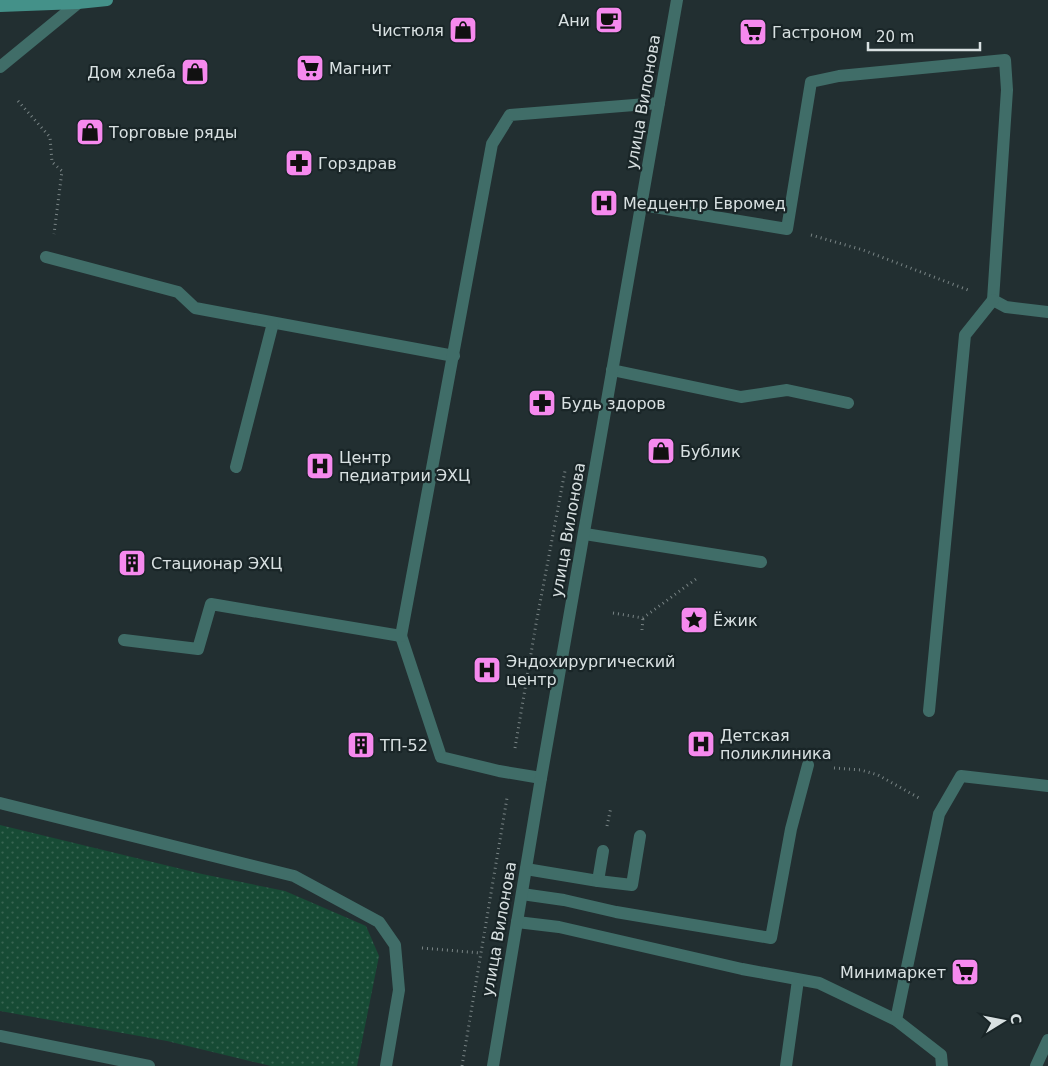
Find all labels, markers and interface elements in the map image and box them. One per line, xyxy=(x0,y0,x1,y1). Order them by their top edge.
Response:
cafe icon: Ани xyxy=(594,5,624,35)
place label: Ани xyxy=(558,11,590,30)
shop icon: Чистюля xyxy=(448,15,478,45)
supermarket icon: Гастроном xyxy=(738,17,768,47)
scale bar xyxy=(868,20,980,52)
place label: Чистюля xyxy=(371,21,444,40)
place label: Гастроном xyxy=(772,23,862,42)
text: 20 m xyxy=(876,28,914,46)
street label: улица Вилонова xyxy=(622,33,664,171)
supermarket icon: Магнит xyxy=(295,53,325,83)
shop icon: Дом хлеба xyxy=(180,57,210,87)
place label: Магнит xyxy=(329,59,391,78)
place label: Дом хлеба xyxy=(87,63,176,82)
shop icon: Торговые ряды xyxy=(75,117,105,147)
place label: Торговые ряды xyxy=(108,123,237,142)
pharmacy icon: Горздрав xyxy=(284,148,314,178)
place label: Горздрав xyxy=(318,154,397,173)
hospital icon: Медцентр Евромед xyxy=(589,188,619,218)
place label: Медцентр Евромед xyxy=(623,194,786,213)
pharmacy icon: Будь здоров xyxy=(527,388,557,418)
place label: Будь здоров xyxy=(561,394,666,413)
shop icon: Бублик xyxy=(646,436,676,466)
place label: Бублик xyxy=(680,442,741,461)
place label: Центр педиатрии ЭХЦ xyxy=(339,448,470,485)
hospital icon: Центр педиатрии ЭХЦ xyxy=(305,451,335,481)
street label: улица Вилонова xyxy=(547,461,589,599)
building icon: Стационар ЭХЦ xyxy=(117,548,147,578)
place label: Стационар ЭХЦ xyxy=(151,554,282,573)
place icon: Ёжик xyxy=(679,605,709,635)
place label: Ёжик xyxy=(713,611,758,630)
place label: Эндохирургический центр xyxy=(506,652,676,689)
hospital icon: Эндохирургический центр xyxy=(472,655,502,685)
place label: Детская поликлиника xyxy=(720,726,832,763)
hospital icon: Детская поликлиника xyxy=(686,729,716,759)
building icon: ТП-52 xyxy=(346,730,376,760)
place label: ТП-52 xyxy=(379,736,428,755)
street label: улица Вилонова xyxy=(478,860,520,998)
supermarket icon: Минимаркет xyxy=(950,957,980,987)
place label: Минимаркет xyxy=(840,963,946,982)
north arrow xyxy=(978,996,1028,1046)
text: С xyxy=(1007,1012,1025,1025)

